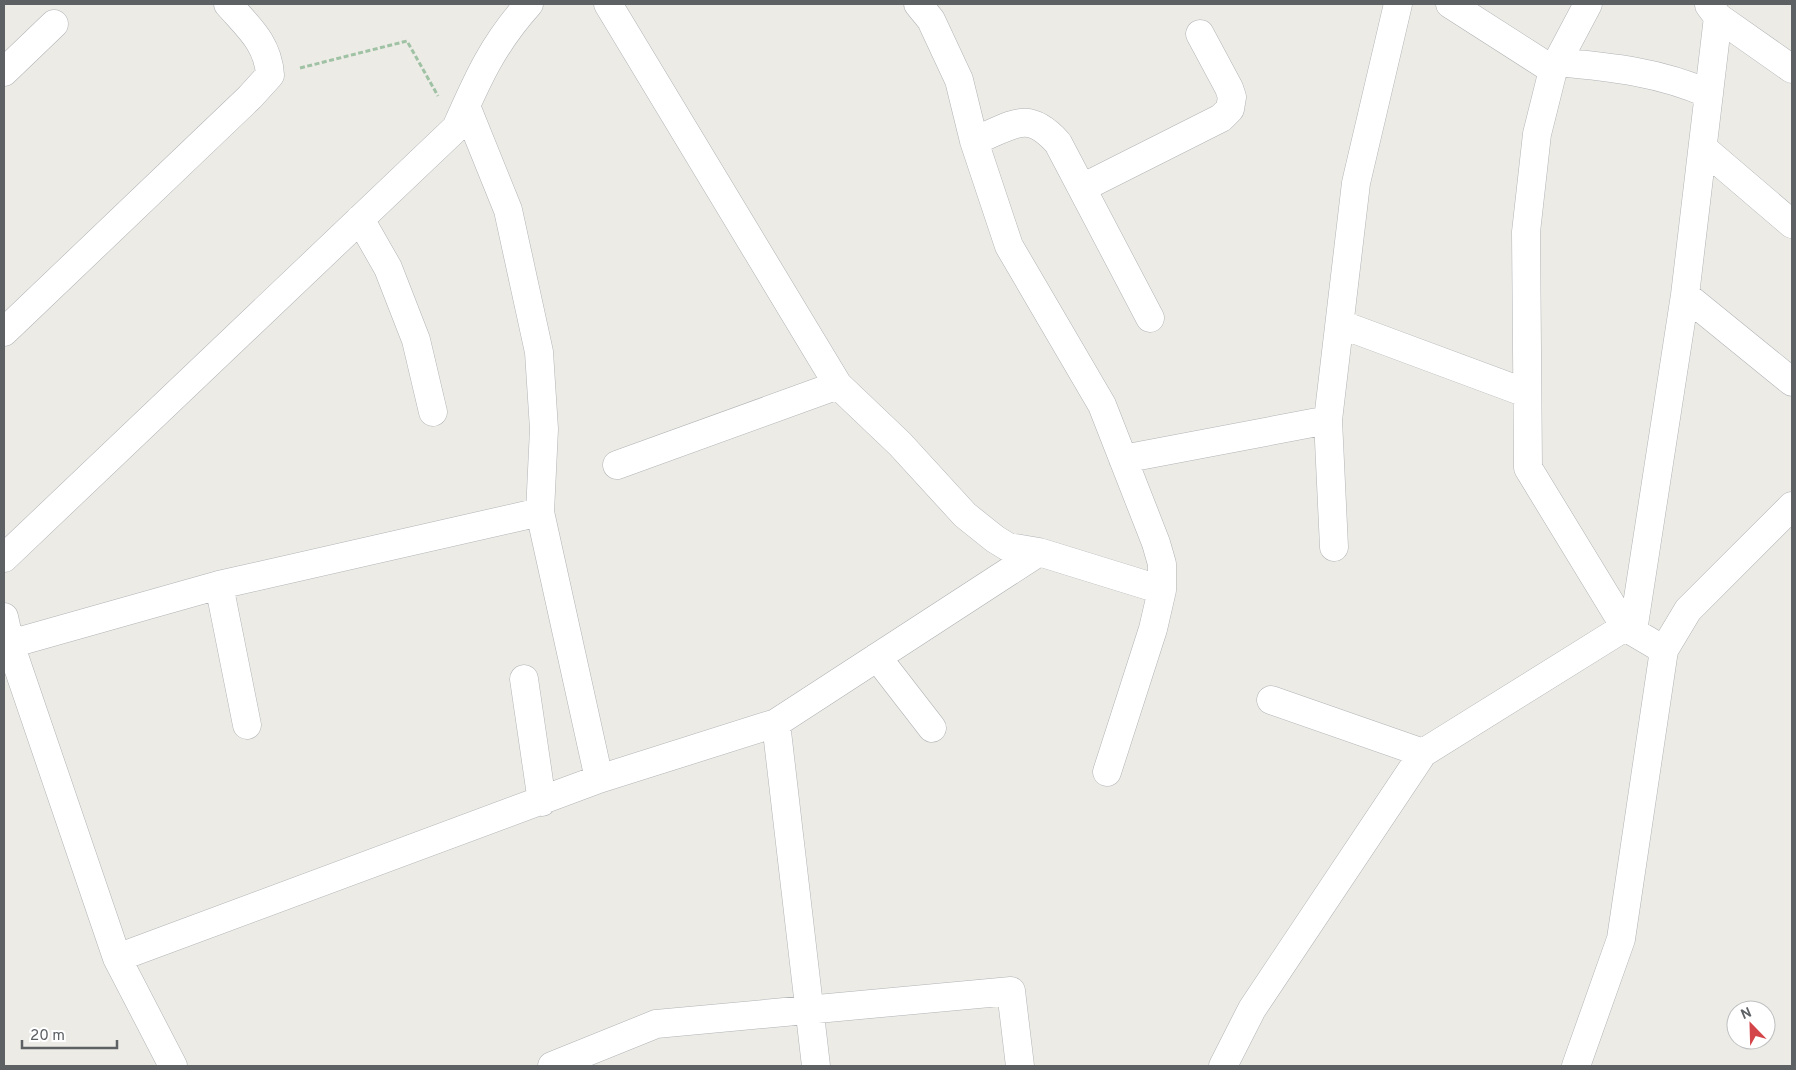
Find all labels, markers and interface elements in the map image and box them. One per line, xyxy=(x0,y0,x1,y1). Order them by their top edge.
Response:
north arrow xyxy=(1726,1000,1776,1050)
text: N xyxy=(1739,1005,1754,1024)
scale bar xyxy=(22,1018,118,1050)
text: 20 m xyxy=(30,1027,65,1046)

